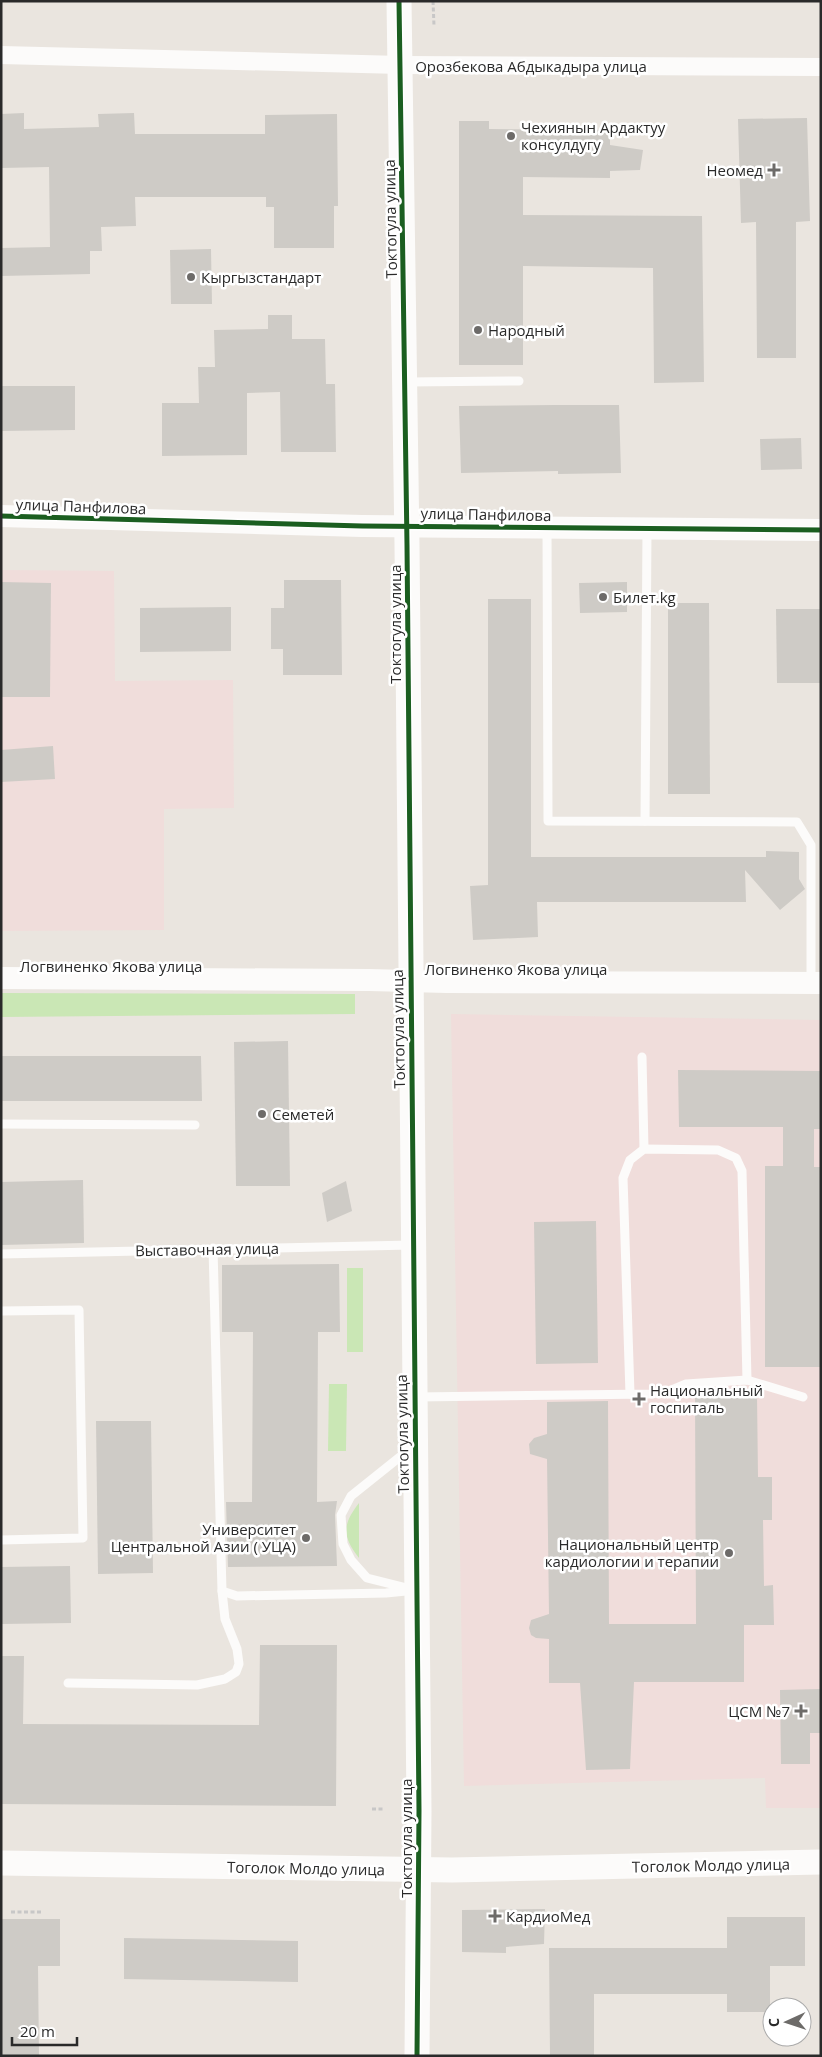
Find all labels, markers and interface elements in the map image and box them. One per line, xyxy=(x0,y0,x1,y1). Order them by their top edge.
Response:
street label: Орозбекова Абдыкадыра улица xyxy=(415,56,647,76)
place label: Чехиянын Ардактуу консулдугу xyxy=(521,117,666,154)
marker: Чехиянын Ардактуу консулдугу xyxy=(505,130,517,142)
street label: Токтогула улица xyxy=(379,159,401,279)
place label: Неомед xyxy=(706,160,763,180)
marker: Неомед xyxy=(767,163,781,177)
place label: Кыргызстандарт xyxy=(201,267,321,287)
marker: Кыргызстандарт xyxy=(185,271,197,283)
place label: Народный xyxy=(488,320,565,340)
marker: Народный xyxy=(472,324,484,336)
street label: улица Панфилова xyxy=(15,494,147,518)
street label: улица Панфилова xyxy=(420,503,552,525)
street label: Токтогула улица xyxy=(385,564,405,684)
place label: Билет.kg xyxy=(613,587,676,607)
marker: Билет.kg xyxy=(597,591,609,603)
street label: Логвиненко Якова улица xyxy=(20,956,202,976)
street label: Логвиненко Якова улица xyxy=(425,959,607,979)
street label: Токтогула улица xyxy=(387,969,409,1089)
place label: Семетей xyxy=(272,1104,334,1124)
marker: Семетей xyxy=(256,1108,268,1120)
street label: Выставочная улица xyxy=(135,1238,279,1260)
street label: Токтогула улица xyxy=(391,1374,413,1494)
place label: Национальный госпиталь xyxy=(650,1380,763,1417)
marker: Национальный госпиталь xyxy=(632,1392,646,1406)
place label: Университет Центральной Азии ( УЦА) xyxy=(111,1519,296,1556)
marker: Университет Центральной Азии ( УЦА) xyxy=(300,1532,312,1544)
place label: Национальный центр кардиологии и терапии xyxy=(545,1534,719,1571)
marker: Национальный центр кардиологии и терапии xyxy=(723,1547,735,1559)
place label: ЦСМ №7 xyxy=(728,1701,790,1721)
marker: ЦСМ №7 xyxy=(794,1704,808,1718)
street label: Токтогула улица xyxy=(396,1778,416,1898)
street label: Тоголок Молдо улица xyxy=(632,1854,790,1876)
street label: Тоголок Молдо улица xyxy=(227,1857,385,1879)
place label: КардиоМед xyxy=(506,1906,591,1926)
marker: КардиоМед xyxy=(488,1909,502,1923)
north arrow xyxy=(762,1997,812,2047)
scale bar xyxy=(12,2014,78,2046)
text: С xyxy=(764,2018,783,2028)
text: 20 m xyxy=(20,2021,55,2041)

